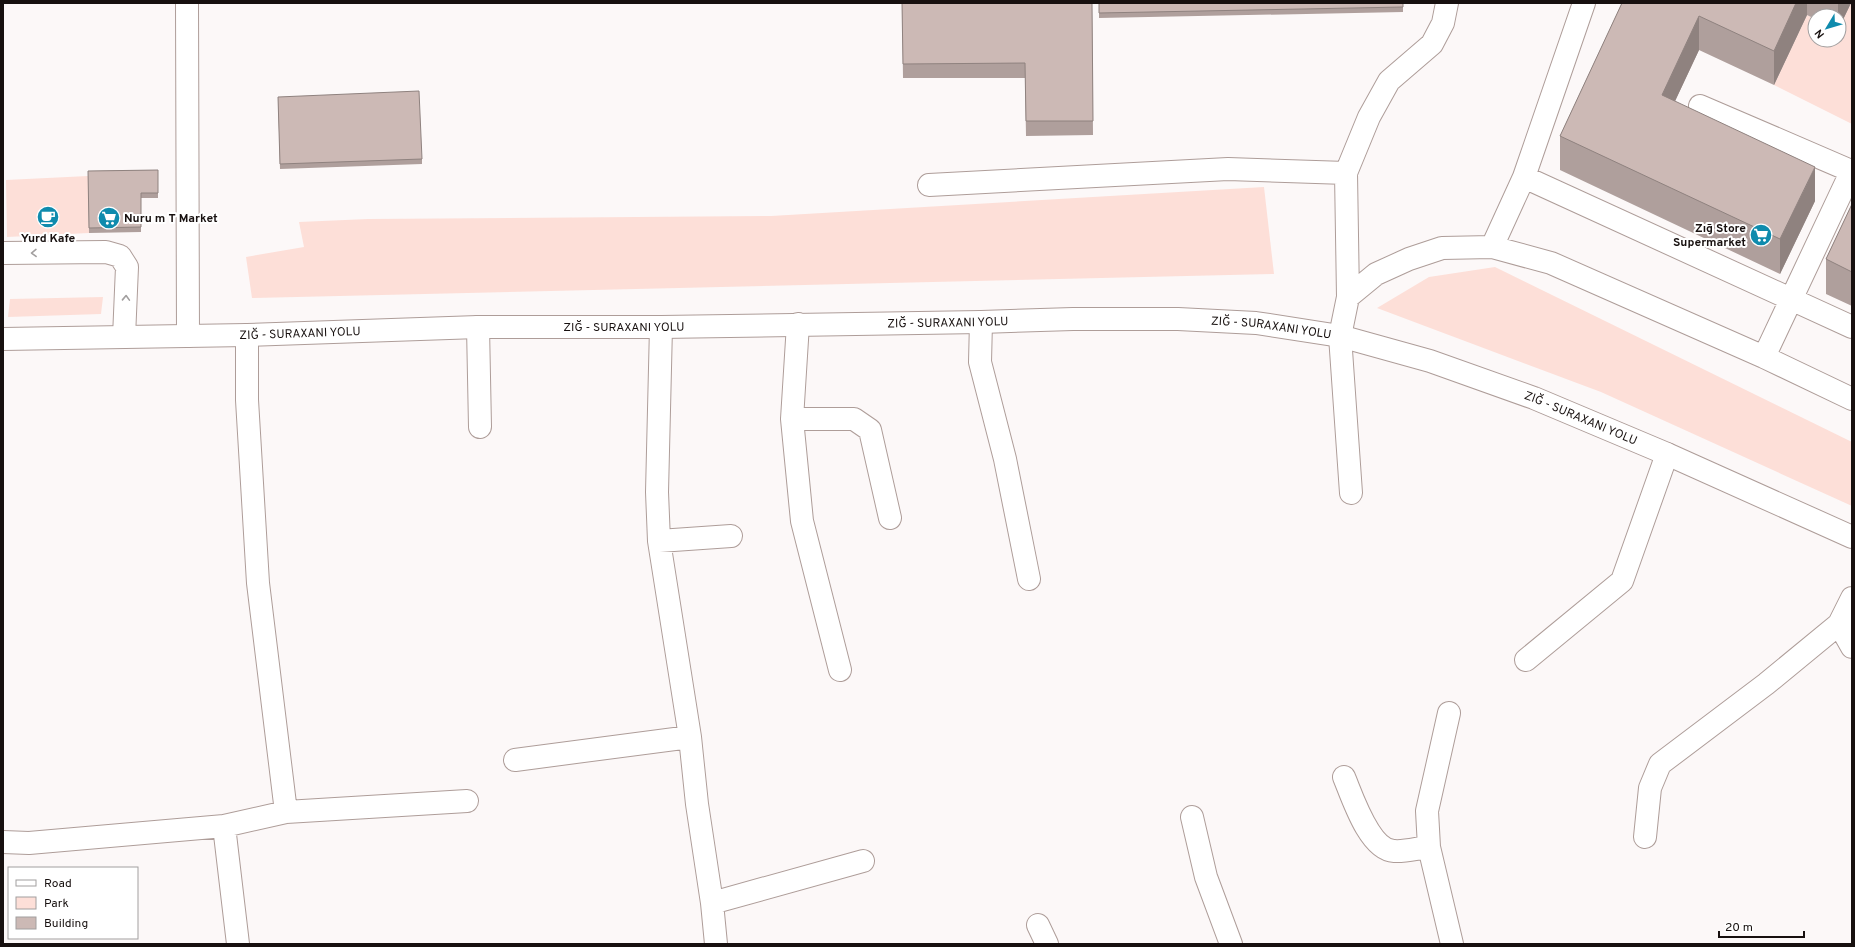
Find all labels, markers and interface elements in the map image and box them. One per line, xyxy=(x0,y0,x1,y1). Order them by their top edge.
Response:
north arrow xyxy=(1807,8,1847,48)
text: N xyxy=(1812,26,1828,41)
cafe icon: Yurd Kafe xyxy=(35,204,61,230)
supermarket icon: Nuru m T Market xyxy=(96,205,122,231)
place label: Nuru m T Market xyxy=(124,211,218,227)
place label: Zığ Store Supermarket xyxy=(1673,221,1746,251)
supermarket icon: Zığ Store Supermarket xyxy=(1748,222,1774,248)
place label: Yurd Kafe xyxy=(21,231,76,247)
one-way arrow xyxy=(31,249,37,257)
one-way arrow xyxy=(121,295,130,301)
street label: ZIĞ - SURAXANI YOLU xyxy=(887,314,1009,332)
street label: ZIĞ - SURAXANI YOLU xyxy=(1211,314,1332,344)
street label: ZIĞ - SURAXANI YOLU xyxy=(563,320,685,336)
street label: ZIĞ - SURAXANI YOLU xyxy=(239,324,361,344)
street label: ZIĞ - SURAXANI YOLU xyxy=(1522,388,1639,450)
legend xyxy=(8,867,138,939)
text: Road xyxy=(44,876,72,892)
text: Park xyxy=(44,896,69,912)
scale bar xyxy=(1719,913,1804,939)
text: Building xyxy=(44,916,88,932)
text: 20 m xyxy=(1725,920,1753,936)

